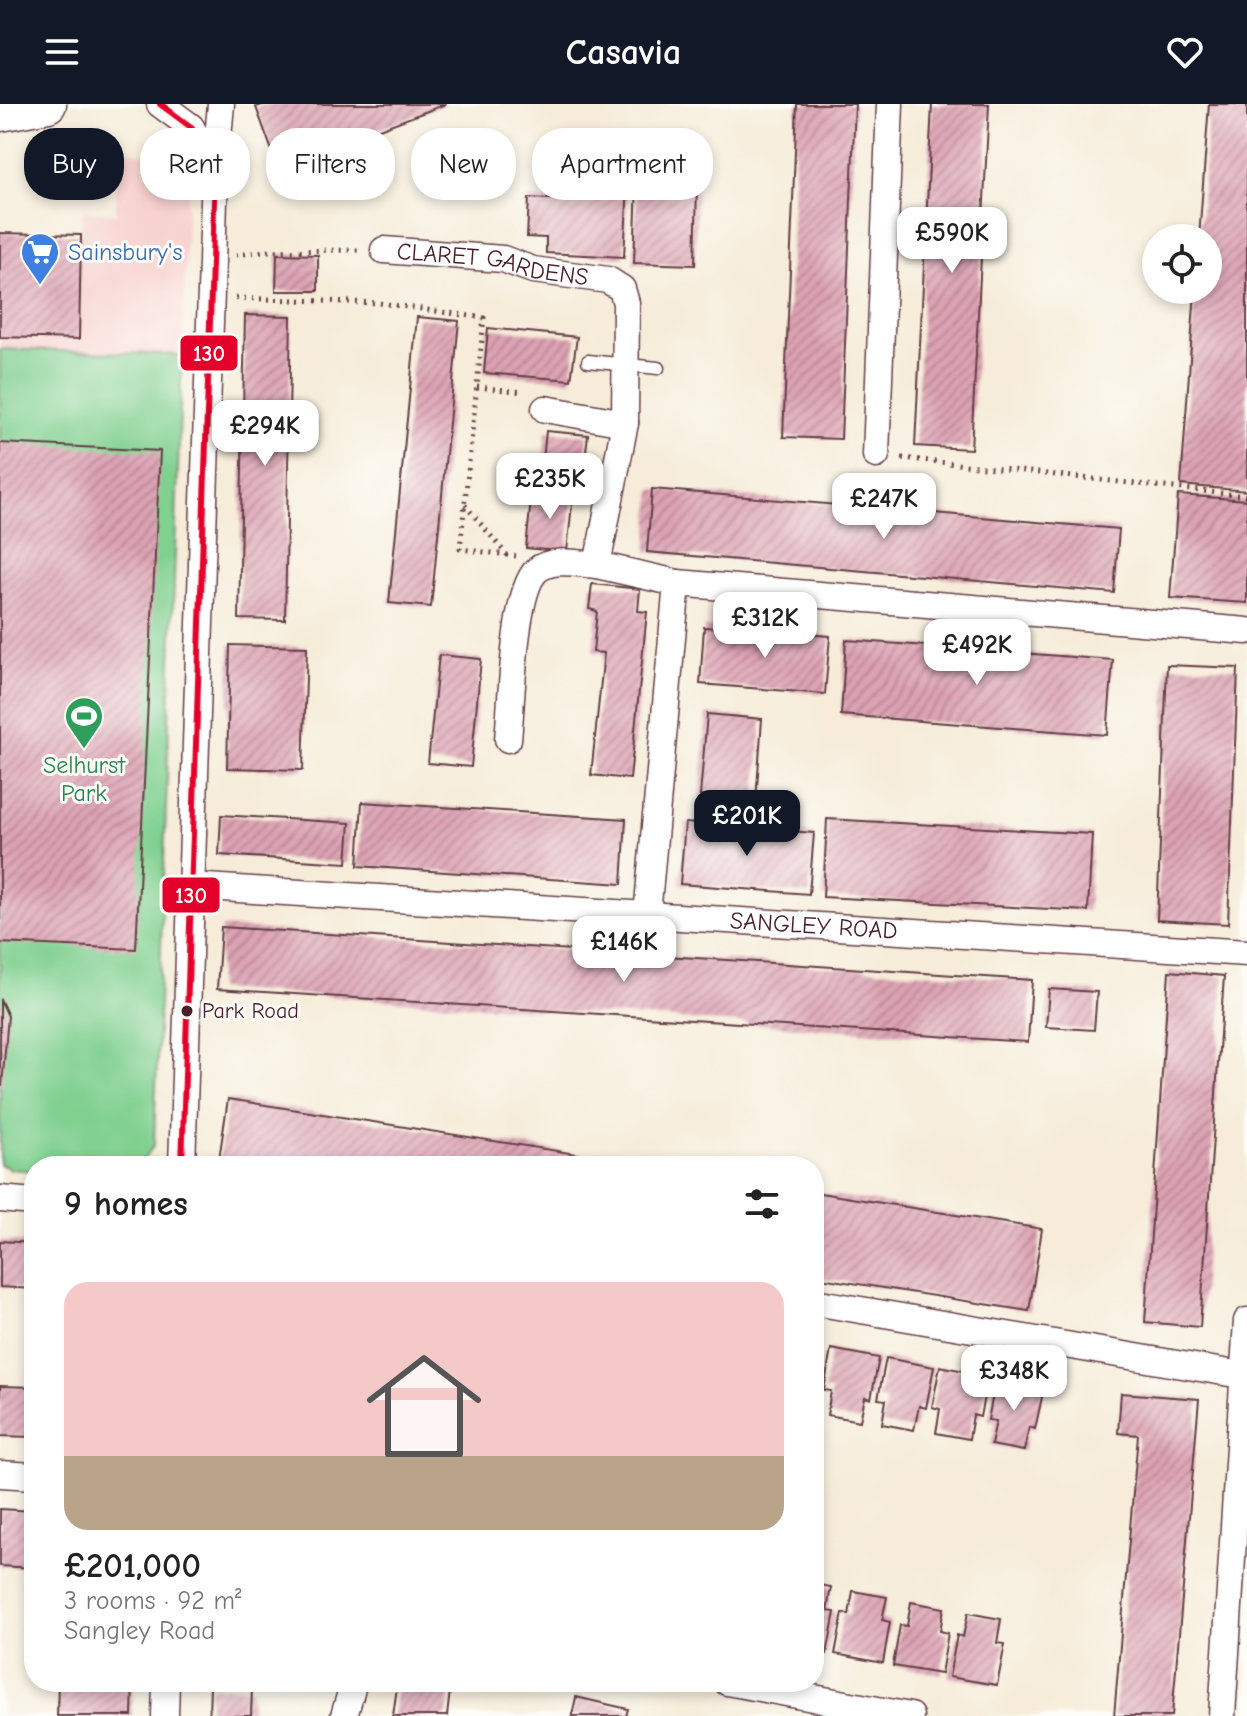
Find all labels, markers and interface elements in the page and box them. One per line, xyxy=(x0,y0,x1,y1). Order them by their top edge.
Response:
icon: menu xyxy=(40,30,84,74)
icon: heart xyxy=(1163,30,1207,74)
text: Casavia xyxy=(566,32,681,73)
chip: Buy xyxy=(24,128,124,200)
chip: Rent xyxy=(140,128,250,200)
chip: Filters xyxy=(266,128,395,200)
chip: New xyxy=(411,128,516,200)
chip: Apartment xyxy=(532,128,713,200)
pin: £590K xyxy=(896,207,1008,275)
text: £590K xyxy=(915,218,989,248)
map controls xyxy=(1142,224,1222,304)
button: locate xyxy=(1142,224,1222,304)
supermarket icon: Sainsbury's xyxy=(19,231,61,286)
street label: CLARET GARDENS xyxy=(396,237,590,291)
place label: Sainsbury's xyxy=(68,238,182,266)
line badge: 130 xyxy=(179,334,239,372)
text: 130 xyxy=(193,341,225,367)
pin: £294K xyxy=(209,400,321,468)
text: £294K xyxy=(230,411,300,441)
pin: £235K xyxy=(494,453,606,521)
text: £235K xyxy=(514,464,586,494)
pin: £247K xyxy=(828,473,940,541)
text: £247K xyxy=(850,484,918,514)
pin: £312K xyxy=(709,592,821,660)
text: £312K xyxy=(731,603,799,633)
pin: £492K xyxy=(921,619,1033,687)
text: £492K xyxy=(942,630,1012,660)
sports icon: Selhurst Park xyxy=(63,695,105,750)
place label: Selhurst Park xyxy=(43,751,126,807)
pin: £201K xyxy=(691,790,803,858)
text: £201K xyxy=(712,801,782,831)
line badge: 130 xyxy=(161,876,221,914)
text: 130 xyxy=(175,883,207,909)
street label: SANGLEY ROAD xyxy=(729,906,898,945)
pin: £146K xyxy=(568,916,680,984)
text: £146K xyxy=(590,927,658,957)
place label: Park Road xyxy=(202,998,299,1024)
marker: Park Road xyxy=(179,1003,195,1019)
icon: filters xyxy=(740,1182,784,1226)
text: 9 homes xyxy=(64,1184,188,1224)
icon: home xyxy=(352,1334,496,1478)
pin: £348K xyxy=(958,1345,1070,1413)
text: £348K xyxy=(979,1356,1049,1386)
text: £201,000 xyxy=(64,1546,201,1586)
text: 3 rooms · 92 m² xyxy=(64,1586,242,1616)
text: Sangley Road xyxy=(64,1616,215,1646)

